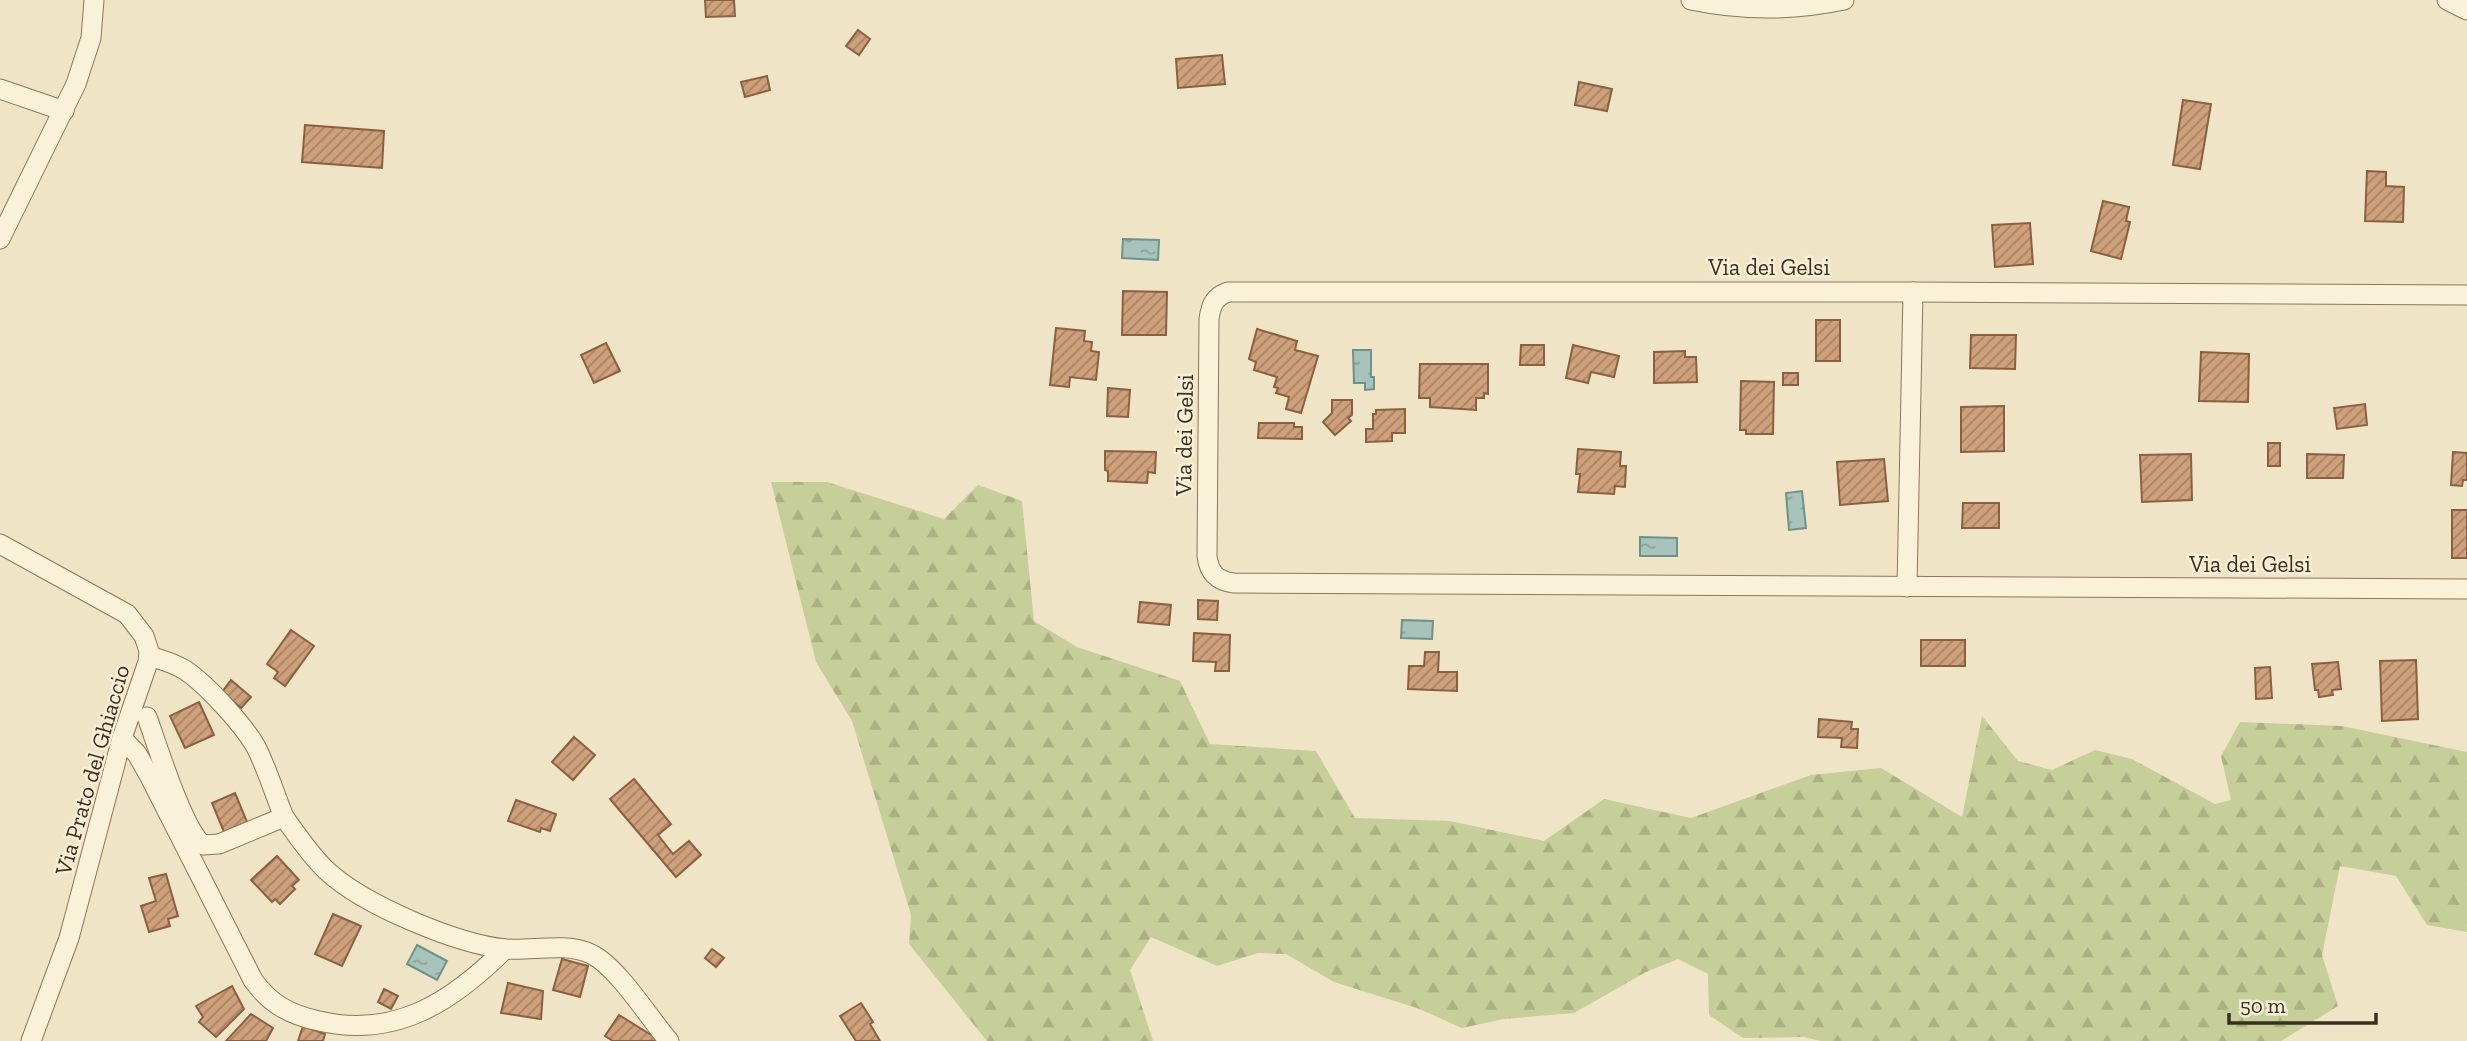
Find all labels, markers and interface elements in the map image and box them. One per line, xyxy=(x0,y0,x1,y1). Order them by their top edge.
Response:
street label: Via dei Gelsi xyxy=(1707,253,1830,281)
street label: Via dei Gelsi xyxy=(1169,374,1199,497)
street label: Via dei Gelsi xyxy=(2188,550,2311,578)
street label: Via Prato del Ghiaccio xyxy=(48,662,135,879)
scale bar xyxy=(2229,982,2376,1026)
text: 50 m xyxy=(2240,993,2286,1018)

